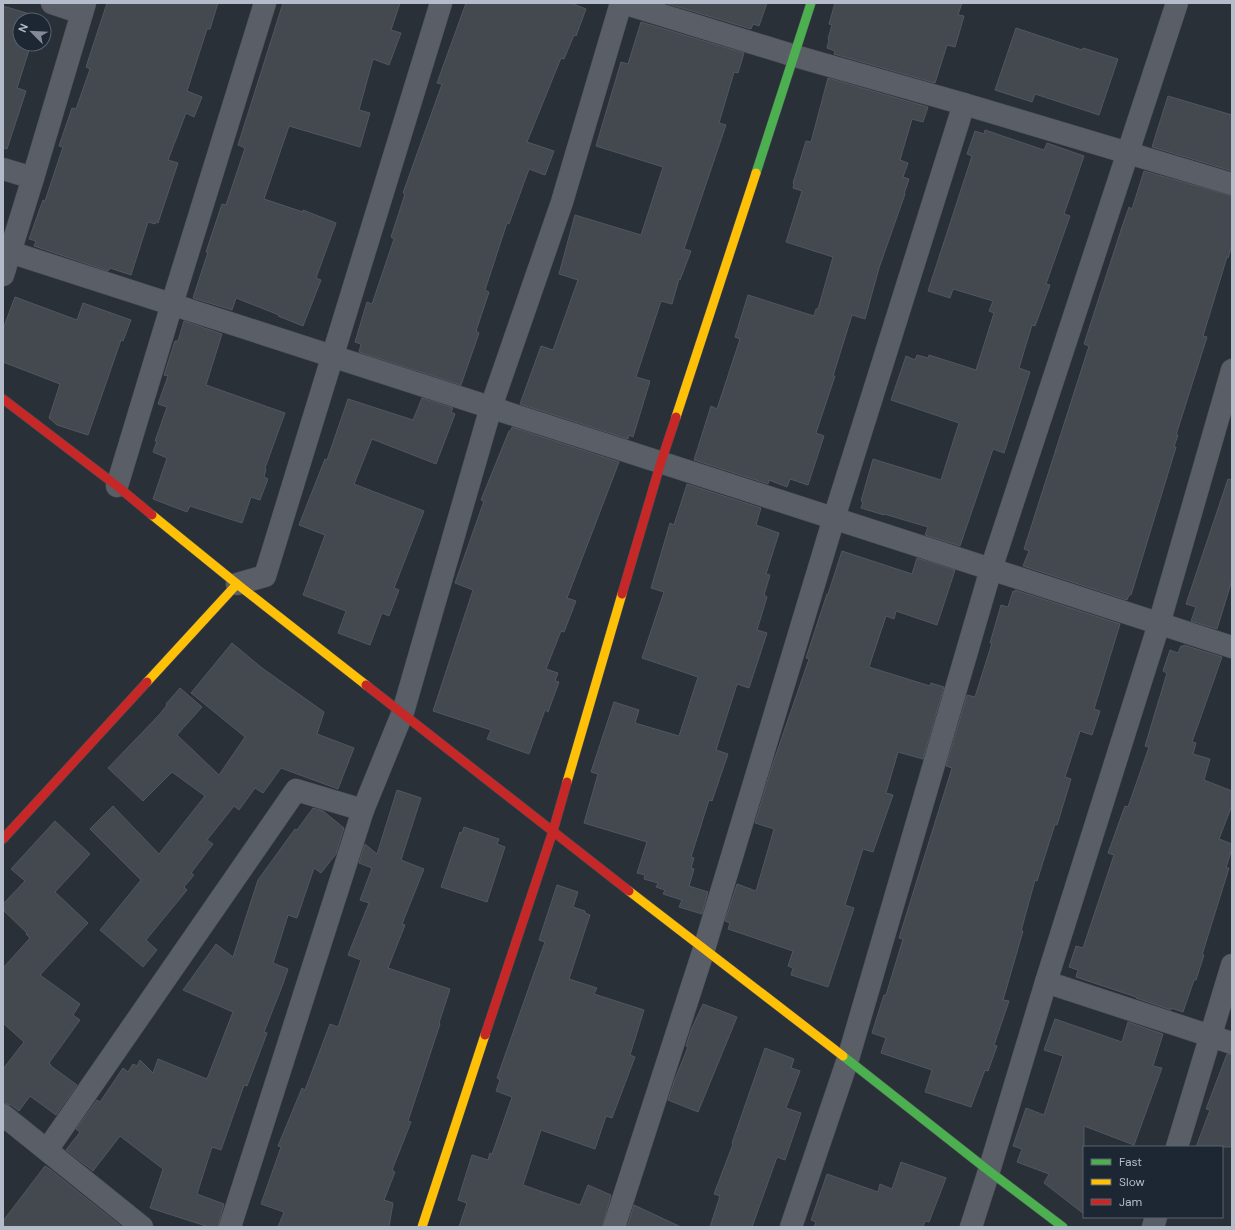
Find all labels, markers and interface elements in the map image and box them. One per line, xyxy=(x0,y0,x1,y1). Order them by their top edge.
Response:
north arrow xyxy=(12,12,52,52)
text: N xyxy=(15,21,31,34)
legend xyxy=(1083,1146,1223,1218)
text: Fast xyxy=(1119,1154,1142,1170)
text: Slow xyxy=(1119,1174,1145,1190)
text: Jam xyxy=(1119,1194,1142,1210)

